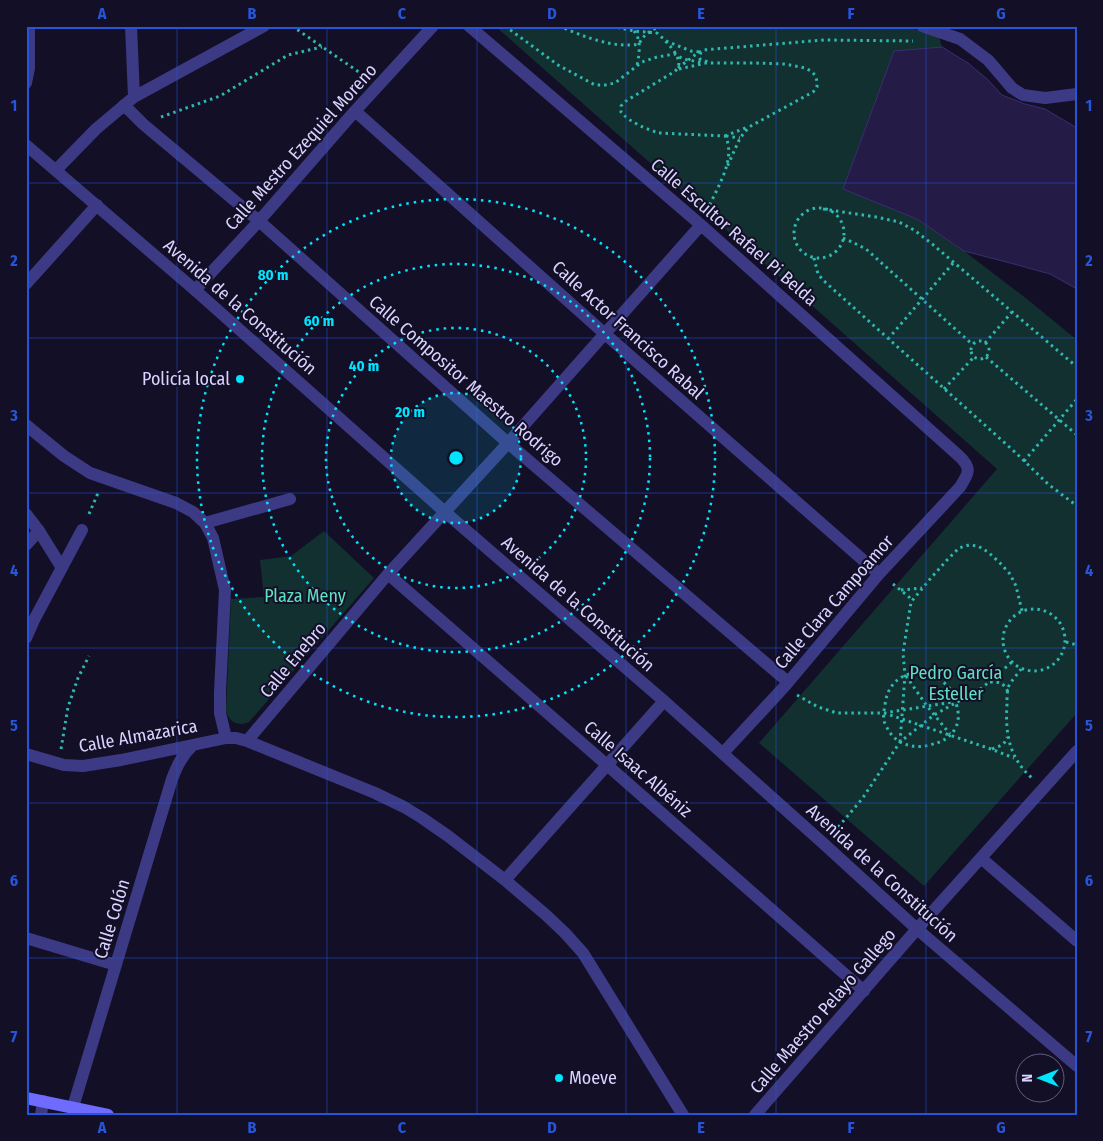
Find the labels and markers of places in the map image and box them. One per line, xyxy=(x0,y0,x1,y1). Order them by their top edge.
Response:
place label: Policía local xyxy=(142,368,230,390)
marker: Policía local xyxy=(234,373,246,385)
centre of rings xyxy=(447,449,465,467)
place label: Moeve xyxy=(569,1067,617,1089)
marker: Moeve xyxy=(553,1072,565,1084)

